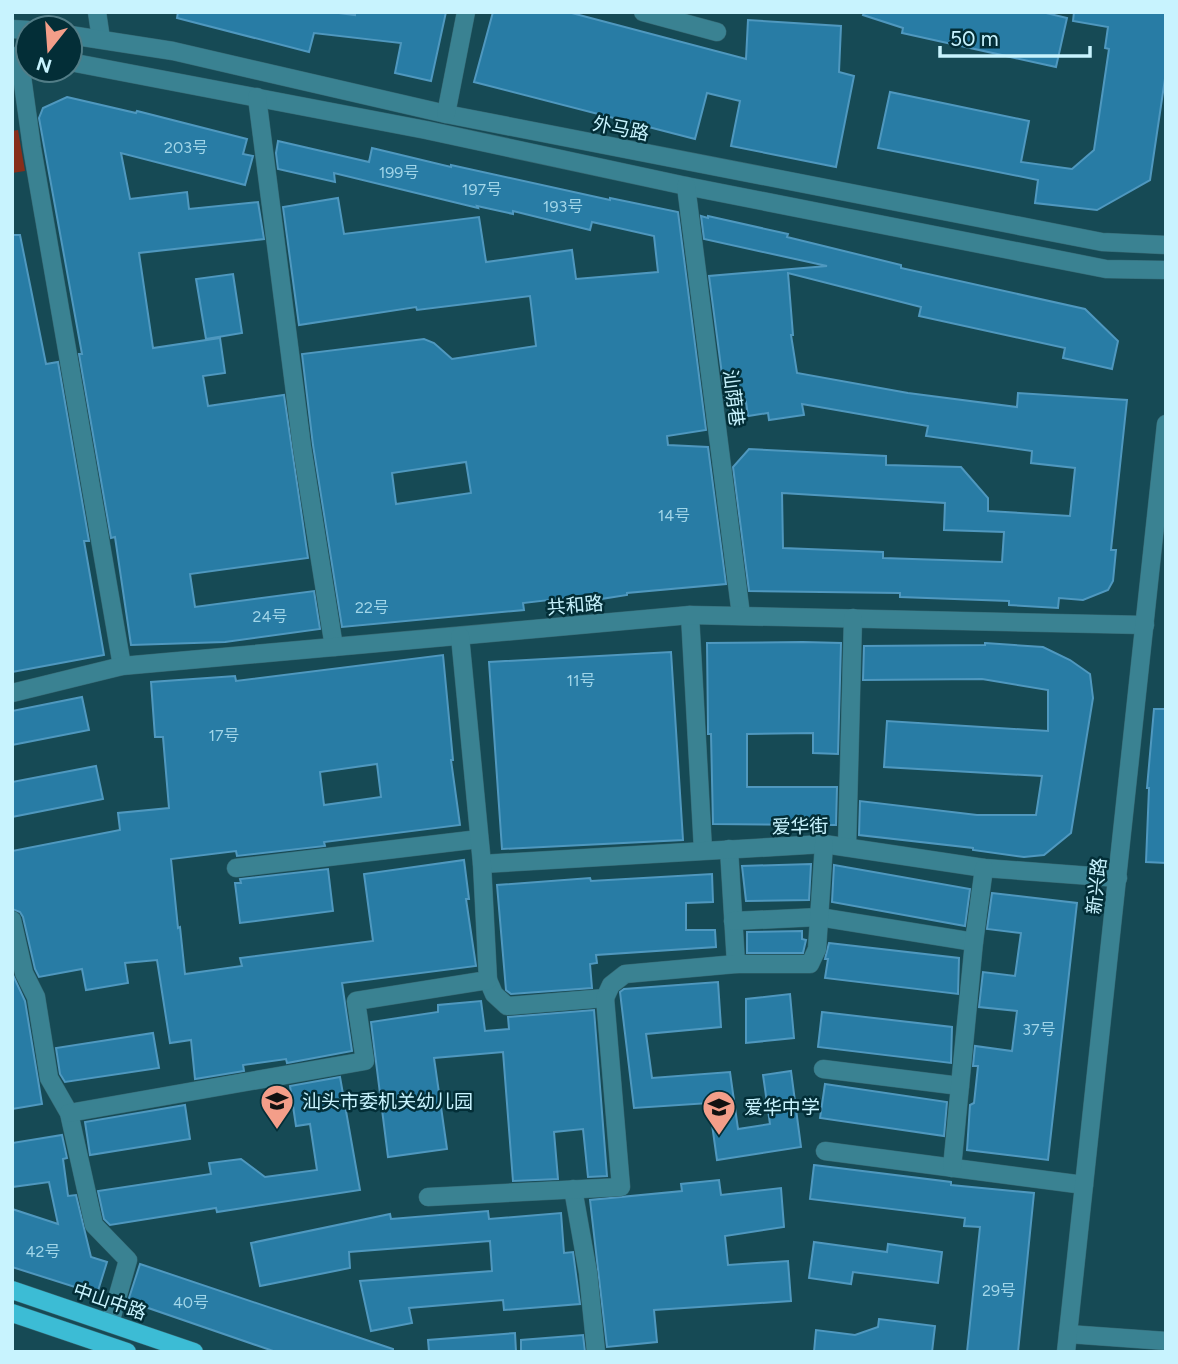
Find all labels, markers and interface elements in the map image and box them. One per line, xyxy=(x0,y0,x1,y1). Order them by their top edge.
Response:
north arrow xyxy=(14,14,84,84)
scale bar xyxy=(940,14,1090,58)
text: 50 m xyxy=(950,26,999,51)
text: N xyxy=(34,52,55,78)
street label: 外马路 xyxy=(591,112,651,145)
house number: 203号 xyxy=(164,138,208,157)
house number: 199号 xyxy=(379,163,419,182)
house number: 197号 xyxy=(462,180,502,199)
house number: 193号 xyxy=(543,197,583,216)
street label: 汕荫巷 xyxy=(719,368,748,428)
house number: 14号 xyxy=(658,506,690,525)
street label: 共和路 xyxy=(546,592,604,619)
house number: 22号 xyxy=(355,598,389,617)
house number: 24号 xyxy=(253,607,287,626)
house number: 11号 xyxy=(566,671,596,690)
house number: 17号 xyxy=(208,726,240,745)
street label: 爱华街 xyxy=(771,815,829,838)
street label: 新兴路 xyxy=(1082,856,1111,916)
house number: 37号 xyxy=(1022,1020,1056,1039)
school or university icon: 汕头市委机关幼儿园 xyxy=(258,1082,296,1131)
school or university icon: 爱华中学 xyxy=(700,1088,738,1137)
place label: 汕头市委机关幼儿园 xyxy=(302,1090,473,1113)
place label: 爱华中学 xyxy=(744,1096,820,1119)
house number: 42号 xyxy=(26,1242,60,1261)
street label: 中山中路 xyxy=(70,1278,150,1325)
house number: 29号 xyxy=(982,1281,1016,1300)
house number: 40号 xyxy=(173,1293,209,1312)

